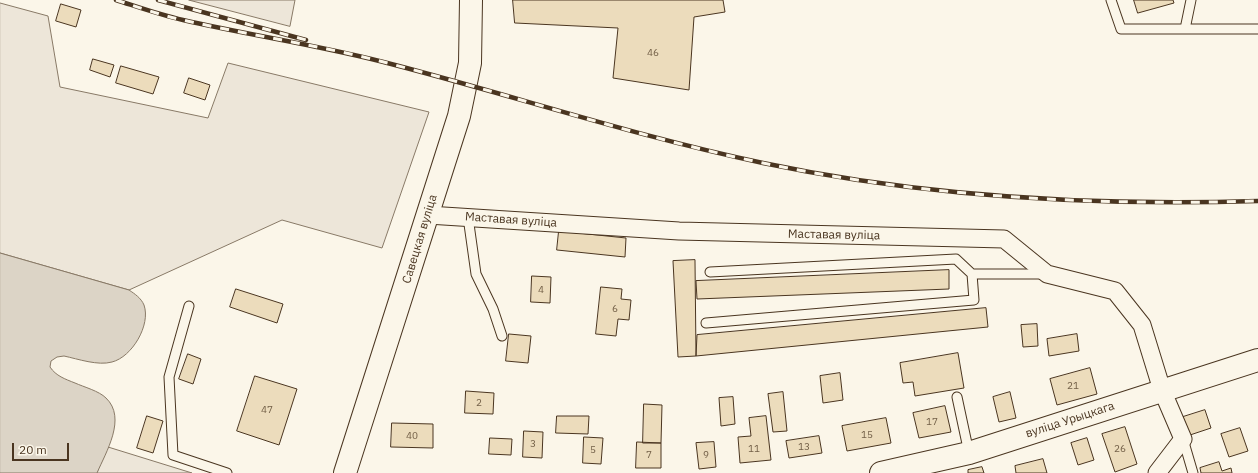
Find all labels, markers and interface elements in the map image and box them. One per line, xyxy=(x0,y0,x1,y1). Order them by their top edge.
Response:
house number: 46 xyxy=(647,47,659,59)
street label: Савецкая вуліца xyxy=(400,193,440,285)
street label: Маставая вуліца xyxy=(464,210,558,230)
street label: Маставая вуліца xyxy=(788,227,880,243)
house number: 4 xyxy=(538,284,544,296)
house number: 6 xyxy=(612,303,618,315)
house number: 21 xyxy=(1067,380,1079,392)
house number: 2 xyxy=(476,397,482,409)
street label: вуліца Урыцкага xyxy=(1024,399,1116,441)
house number: 47 xyxy=(261,404,273,416)
house number: 17 xyxy=(926,416,938,428)
house number: 15 xyxy=(861,429,873,441)
house number: 40 xyxy=(406,430,418,442)
scale bar xyxy=(14,435,71,461)
house number: 3 xyxy=(530,438,536,450)
house number: 13 xyxy=(798,441,810,453)
text: 20 m xyxy=(19,442,47,457)
house number: 11 xyxy=(748,443,760,455)
house number: 26 xyxy=(1114,443,1126,455)
house number: 5 xyxy=(590,444,596,456)
house number: 7 xyxy=(646,449,652,461)
house number: 9 xyxy=(703,449,709,461)

